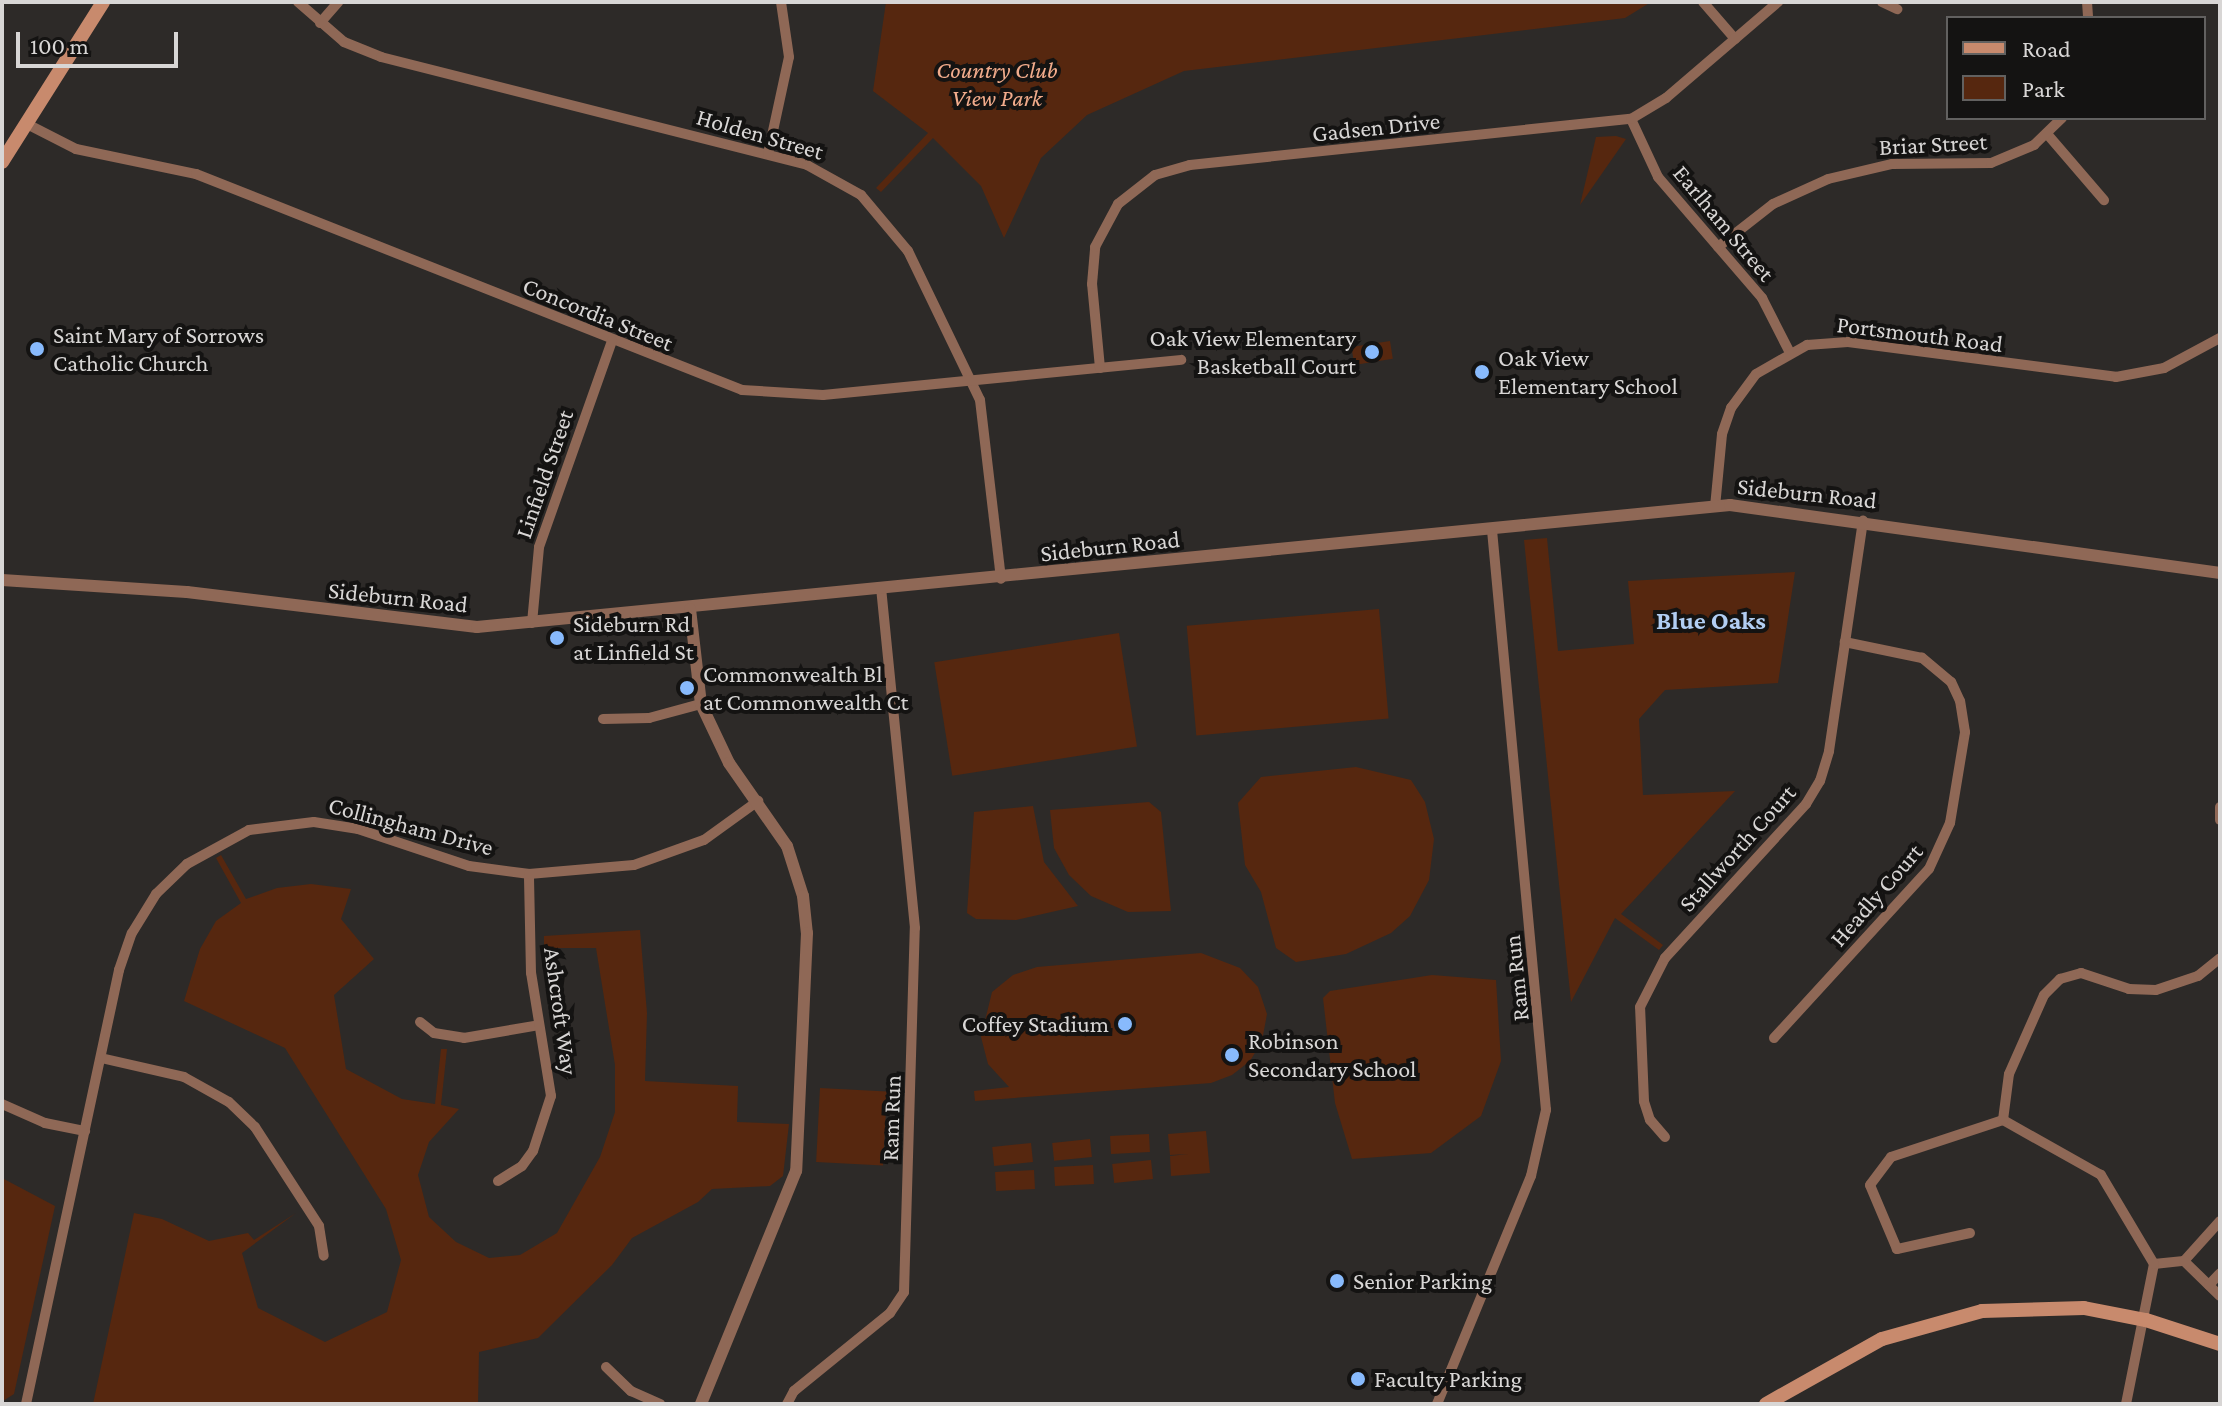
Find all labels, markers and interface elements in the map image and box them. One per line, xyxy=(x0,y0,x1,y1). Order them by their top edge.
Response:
scale bar xyxy=(20,16,182,66)
legend xyxy=(1946,16,2206,120)
text: 100 m xyxy=(30,32,89,59)
text: Road xyxy=(2022,35,2071,62)
park label: Country Club View Park xyxy=(936,56,1058,112)
text: Park xyxy=(2022,75,2065,102)
street label: Holden Street xyxy=(693,102,827,166)
street label: Gadsen Drive xyxy=(1311,106,1441,148)
street label: Briar Street xyxy=(1878,127,1988,161)
street label: Earlham Street xyxy=(1667,159,1781,287)
street label: Concordia Street xyxy=(519,271,677,357)
street label: Portsmouth Road xyxy=(1835,310,2005,358)
place label: Saint Mary of Sorrows Catholic Church xyxy=(53,321,264,377)
place label: Oak View Elementary Basketball Court xyxy=(1149,324,1356,380)
marker: Saint Mary of Sorrows Catholic Church xyxy=(28,340,46,358)
marker: Oak View Elementary Basketball Court xyxy=(1363,343,1381,361)
place label: Oak View Elementary School xyxy=(1498,344,1678,400)
marker: Oak View Elementary School xyxy=(1473,363,1491,381)
street label: Linfield Street xyxy=(509,406,579,542)
street label: Sideburn Road xyxy=(1736,471,1878,515)
street label: Sideburn Road xyxy=(1039,524,1181,568)
street label: Sideburn Road xyxy=(327,575,469,619)
district label: Blue Oaks xyxy=(1656,605,1766,637)
place label: Sideburn Rd at Linfield St xyxy=(573,610,694,666)
marker: Sideburn Rd at Linfield St xyxy=(548,629,566,647)
place label: Commonwealth Bl at Commonwealth Ct xyxy=(703,660,909,716)
marker: Commonwealth Bl at Commonwealth Ct xyxy=(678,679,696,697)
street label: Stallworth Court xyxy=(1672,778,1802,918)
street label: Collingham Drive xyxy=(326,790,496,862)
street label: Headly Court xyxy=(1823,838,1929,952)
street label: Ram Run xyxy=(1497,933,1535,1023)
street label: Ashcroft Way xyxy=(538,945,584,1077)
place label: Coffey Stadium xyxy=(962,1010,1109,1038)
marker: Coffey Stadium xyxy=(1116,1015,1134,1033)
place label: Robinson Secondary School xyxy=(1248,1027,1416,1083)
marker: Robinson Secondary School xyxy=(1223,1046,1241,1064)
street label: Ram Run xyxy=(875,1074,907,1162)
place label: Senior Parking xyxy=(1353,1267,1492,1295)
marker: Senior Parking xyxy=(1328,1272,1346,1290)
place label: Faculty Parking xyxy=(1374,1365,1522,1393)
marker: Faculty Parking xyxy=(1349,1370,1367,1388)

